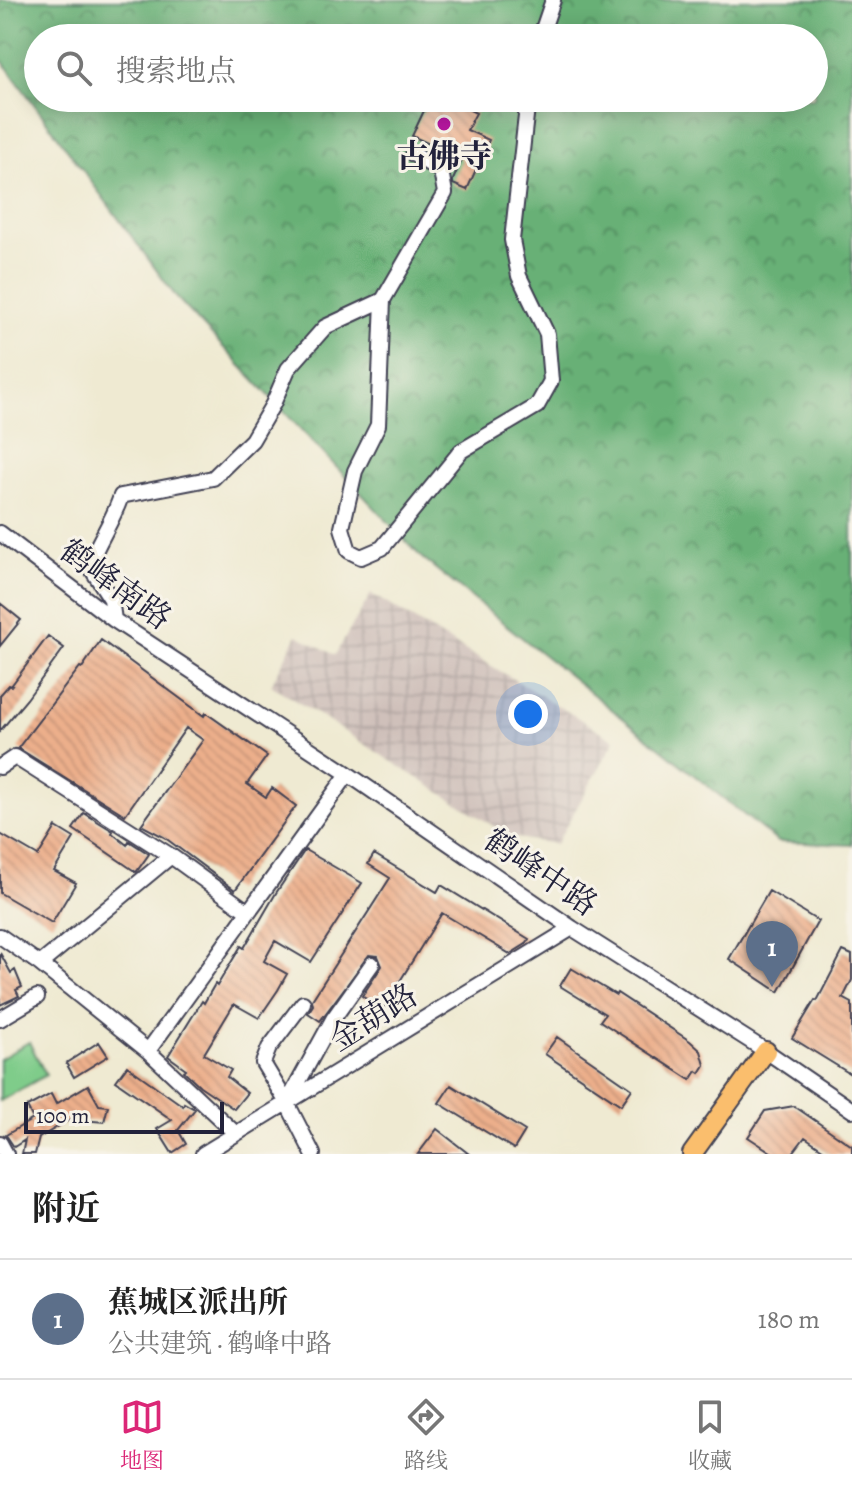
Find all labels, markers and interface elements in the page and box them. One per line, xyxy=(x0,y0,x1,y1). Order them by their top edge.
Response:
search box xyxy=(24,24,828,112)
icon: search xyxy=(52,46,96,90)
text: 搜索地点 xyxy=(116,51,236,91)
marker: 古佛寺 xyxy=(435,115,453,133)
place label: 古佛寺 xyxy=(396,134,492,178)
street label: 鹤峰南路 xyxy=(51,529,181,639)
your location xyxy=(508,694,548,734)
street label: 鹤峰中路 xyxy=(476,818,606,926)
pin: 1 xyxy=(746,921,798,987)
street label: 金葫路 xyxy=(321,973,425,1061)
scale bar xyxy=(24,1098,224,1134)
text: 100 m xyxy=(36,1101,90,1131)
text: 附近 xyxy=(32,1185,100,1232)
text: 蕉城区派出所 xyxy=(108,1282,288,1322)
text: 1 xyxy=(53,1302,63,1337)
text: 180 m xyxy=(758,1302,820,1337)
text: 公共建筑 · 鹤峰中路 xyxy=(108,1326,331,1361)
tab: 地图 xyxy=(120,1395,164,1476)
tab: 路线 xyxy=(404,1395,448,1476)
tab: 收藏 xyxy=(688,1395,732,1476)

